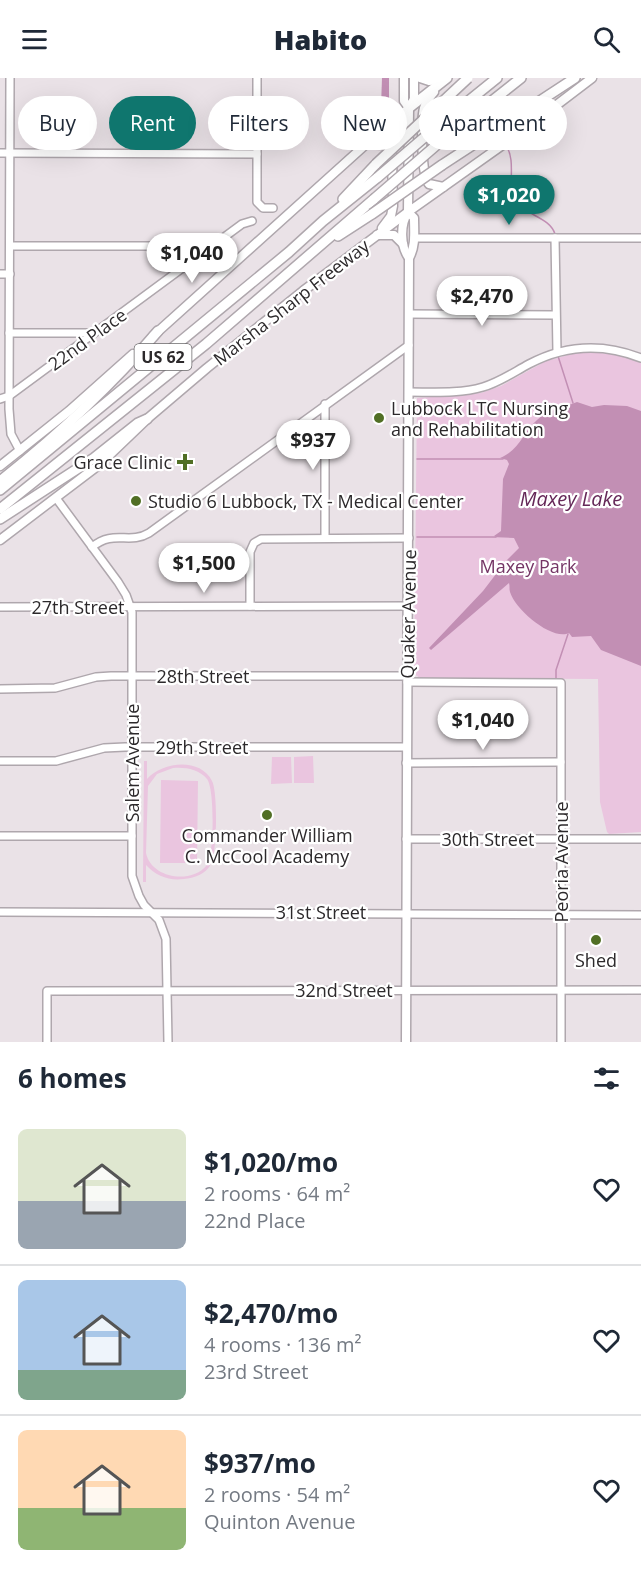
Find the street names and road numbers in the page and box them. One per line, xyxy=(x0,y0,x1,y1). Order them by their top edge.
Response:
street label: Marsha Sharp Freeway xyxy=(208,233,375,370)
street label: 22nd Place xyxy=(43,302,131,376)
road number: US 62 xyxy=(134,344,192,370)
street label: Quaker Avenue xyxy=(395,549,421,679)
street label: 27th Street xyxy=(32,595,125,619)
street label: 28th Street xyxy=(157,664,250,688)
street label: Salem Avenue xyxy=(120,704,144,822)
street label: 29th Street xyxy=(156,735,249,759)
street label: Peoria Avenue xyxy=(549,801,573,923)
street label: 30th Street xyxy=(442,827,535,851)
street label: 31st Street xyxy=(276,900,366,924)
street label: 32nd Street xyxy=(295,978,393,1002)

